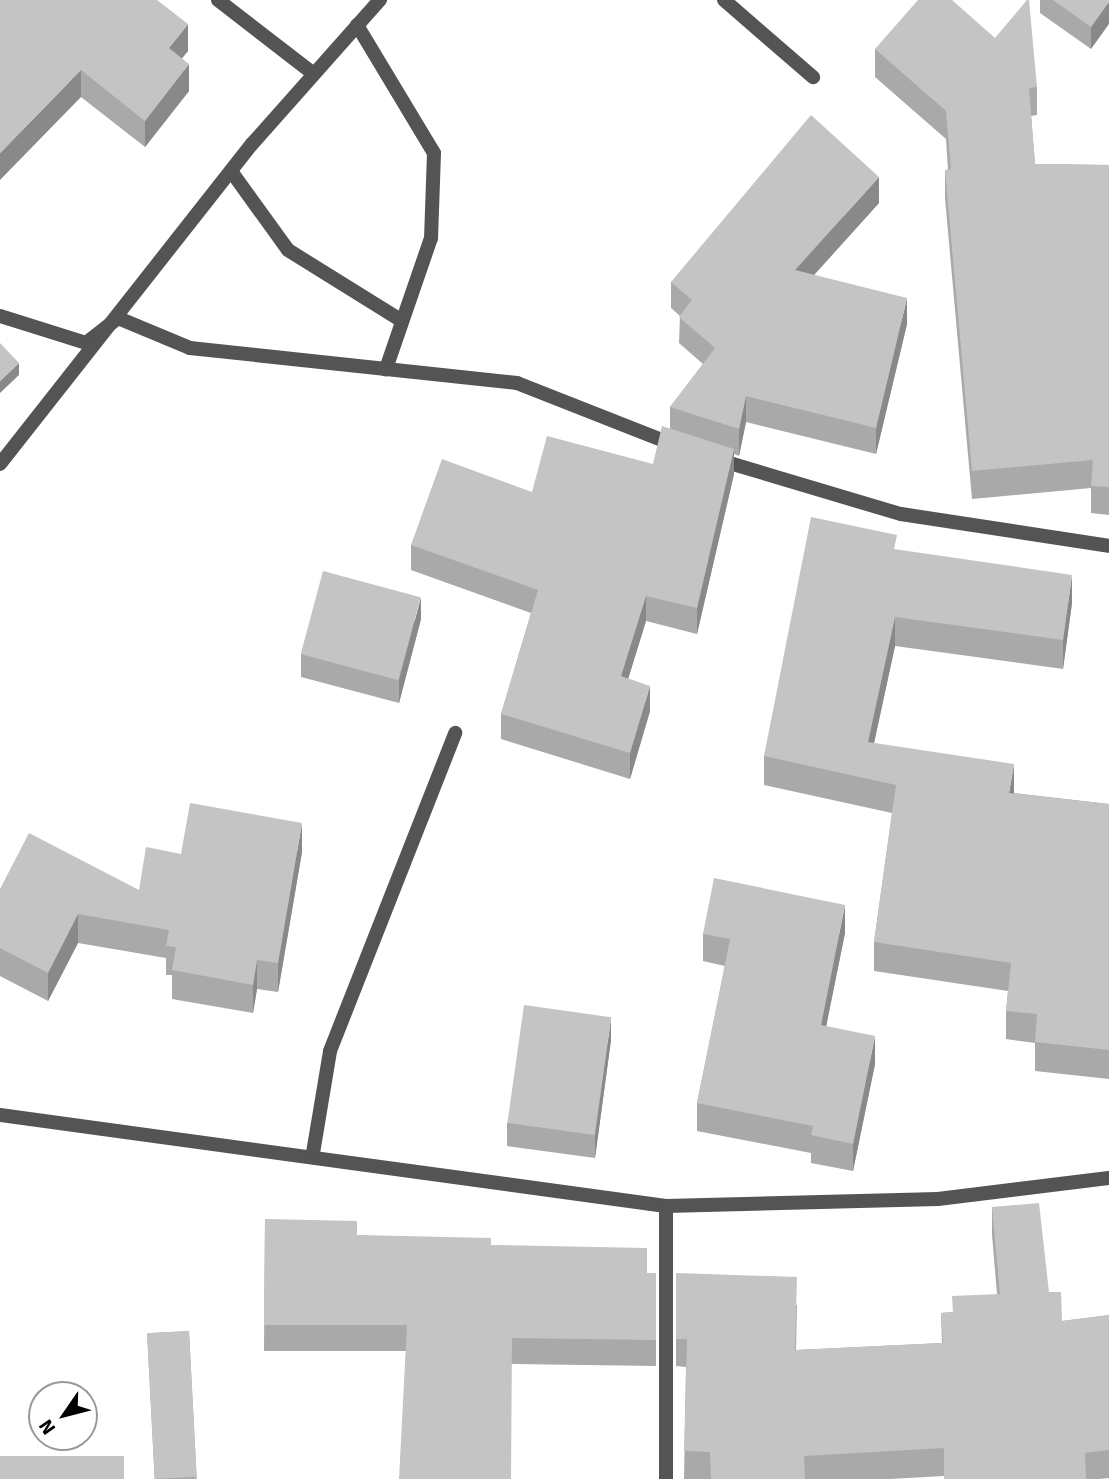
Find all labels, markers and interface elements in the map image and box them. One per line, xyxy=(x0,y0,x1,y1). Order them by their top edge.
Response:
north arrow xyxy=(28,1381,98,1451)
text: N xyxy=(34,1415,61,1439)

